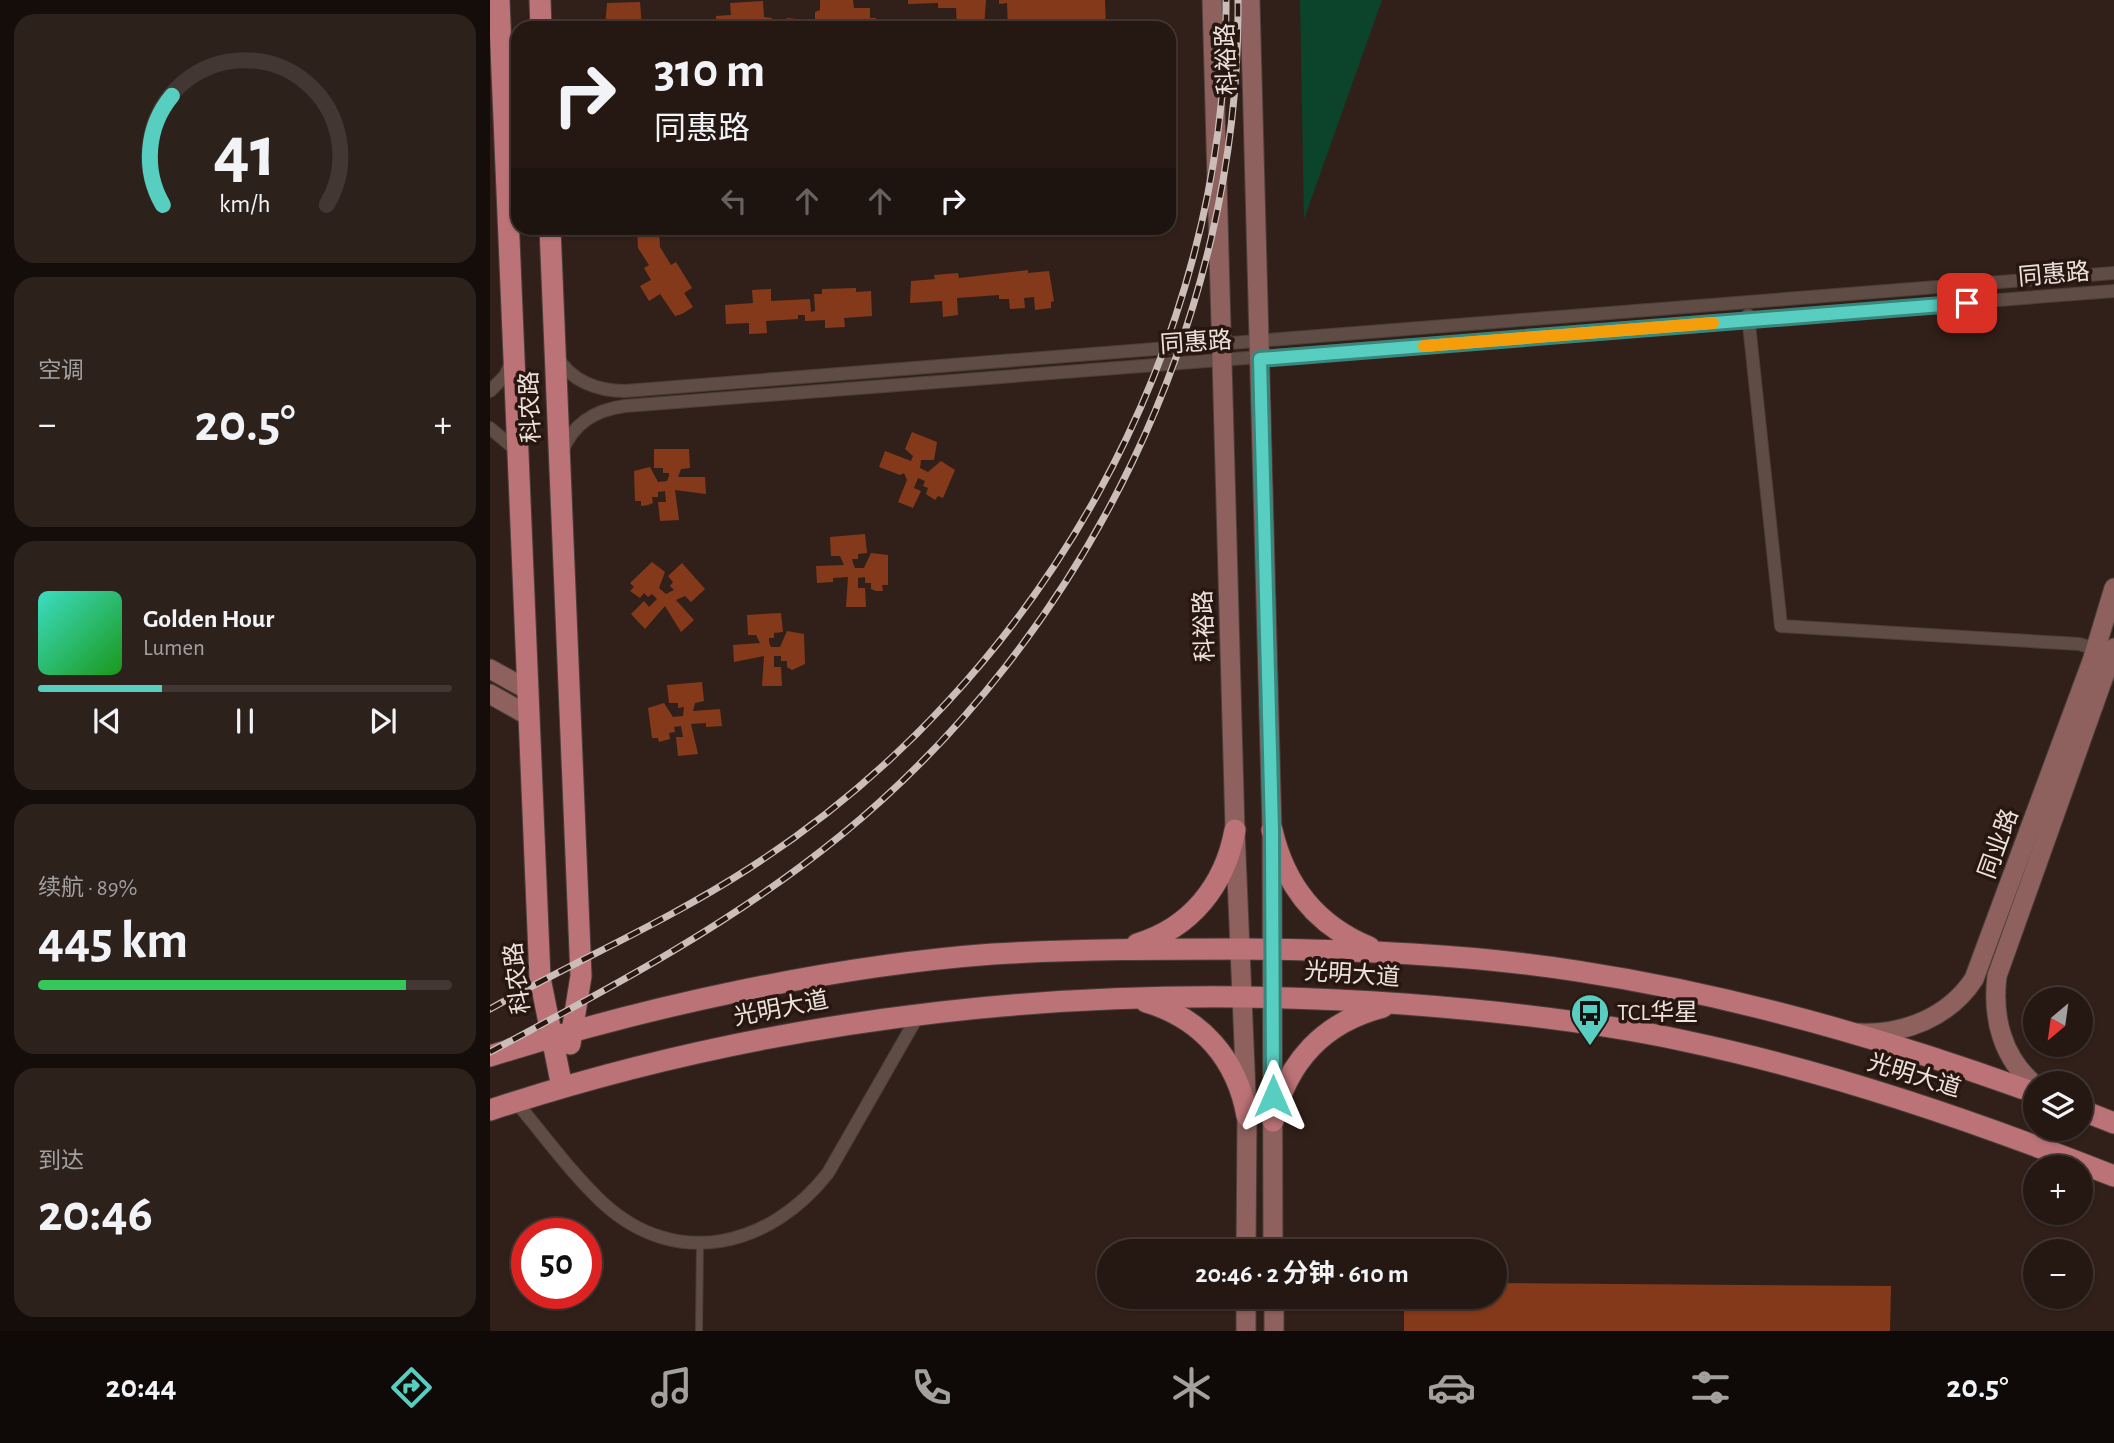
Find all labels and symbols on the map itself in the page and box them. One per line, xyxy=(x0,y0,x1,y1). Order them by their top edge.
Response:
street label: 科裕路 xyxy=(1212,23,1240,95)
street label: 同惠路 xyxy=(2017,258,2091,290)
pin xyxy=(1937,273,1997,333)
street label: 同惠路 xyxy=(1159,327,1233,357)
street label: 科农路 xyxy=(516,371,544,443)
street label: 科裕路 xyxy=(1190,590,1218,662)
street label: 同业路 xyxy=(1974,805,2023,882)
street label: 科农路 xyxy=(500,941,534,1015)
street label: 光明大道 xyxy=(1303,958,1401,990)
street label: 光明大道 xyxy=(731,986,830,1030)
north arrow xyxy=(2023,987,2093,1057)
bus stop icon: TCL华星 xyxy=(1569,992,1611,1047)
place label: TCL华星 xyxy=(1617,1000,1698,1025)
street label: 光明大道 xyxy=(1865,1049,1964,1102)
position arrow xyxy=(1236,1059,1310,1133)
speed limit sign: 50 xyxy=(511,1218,602,1309)

